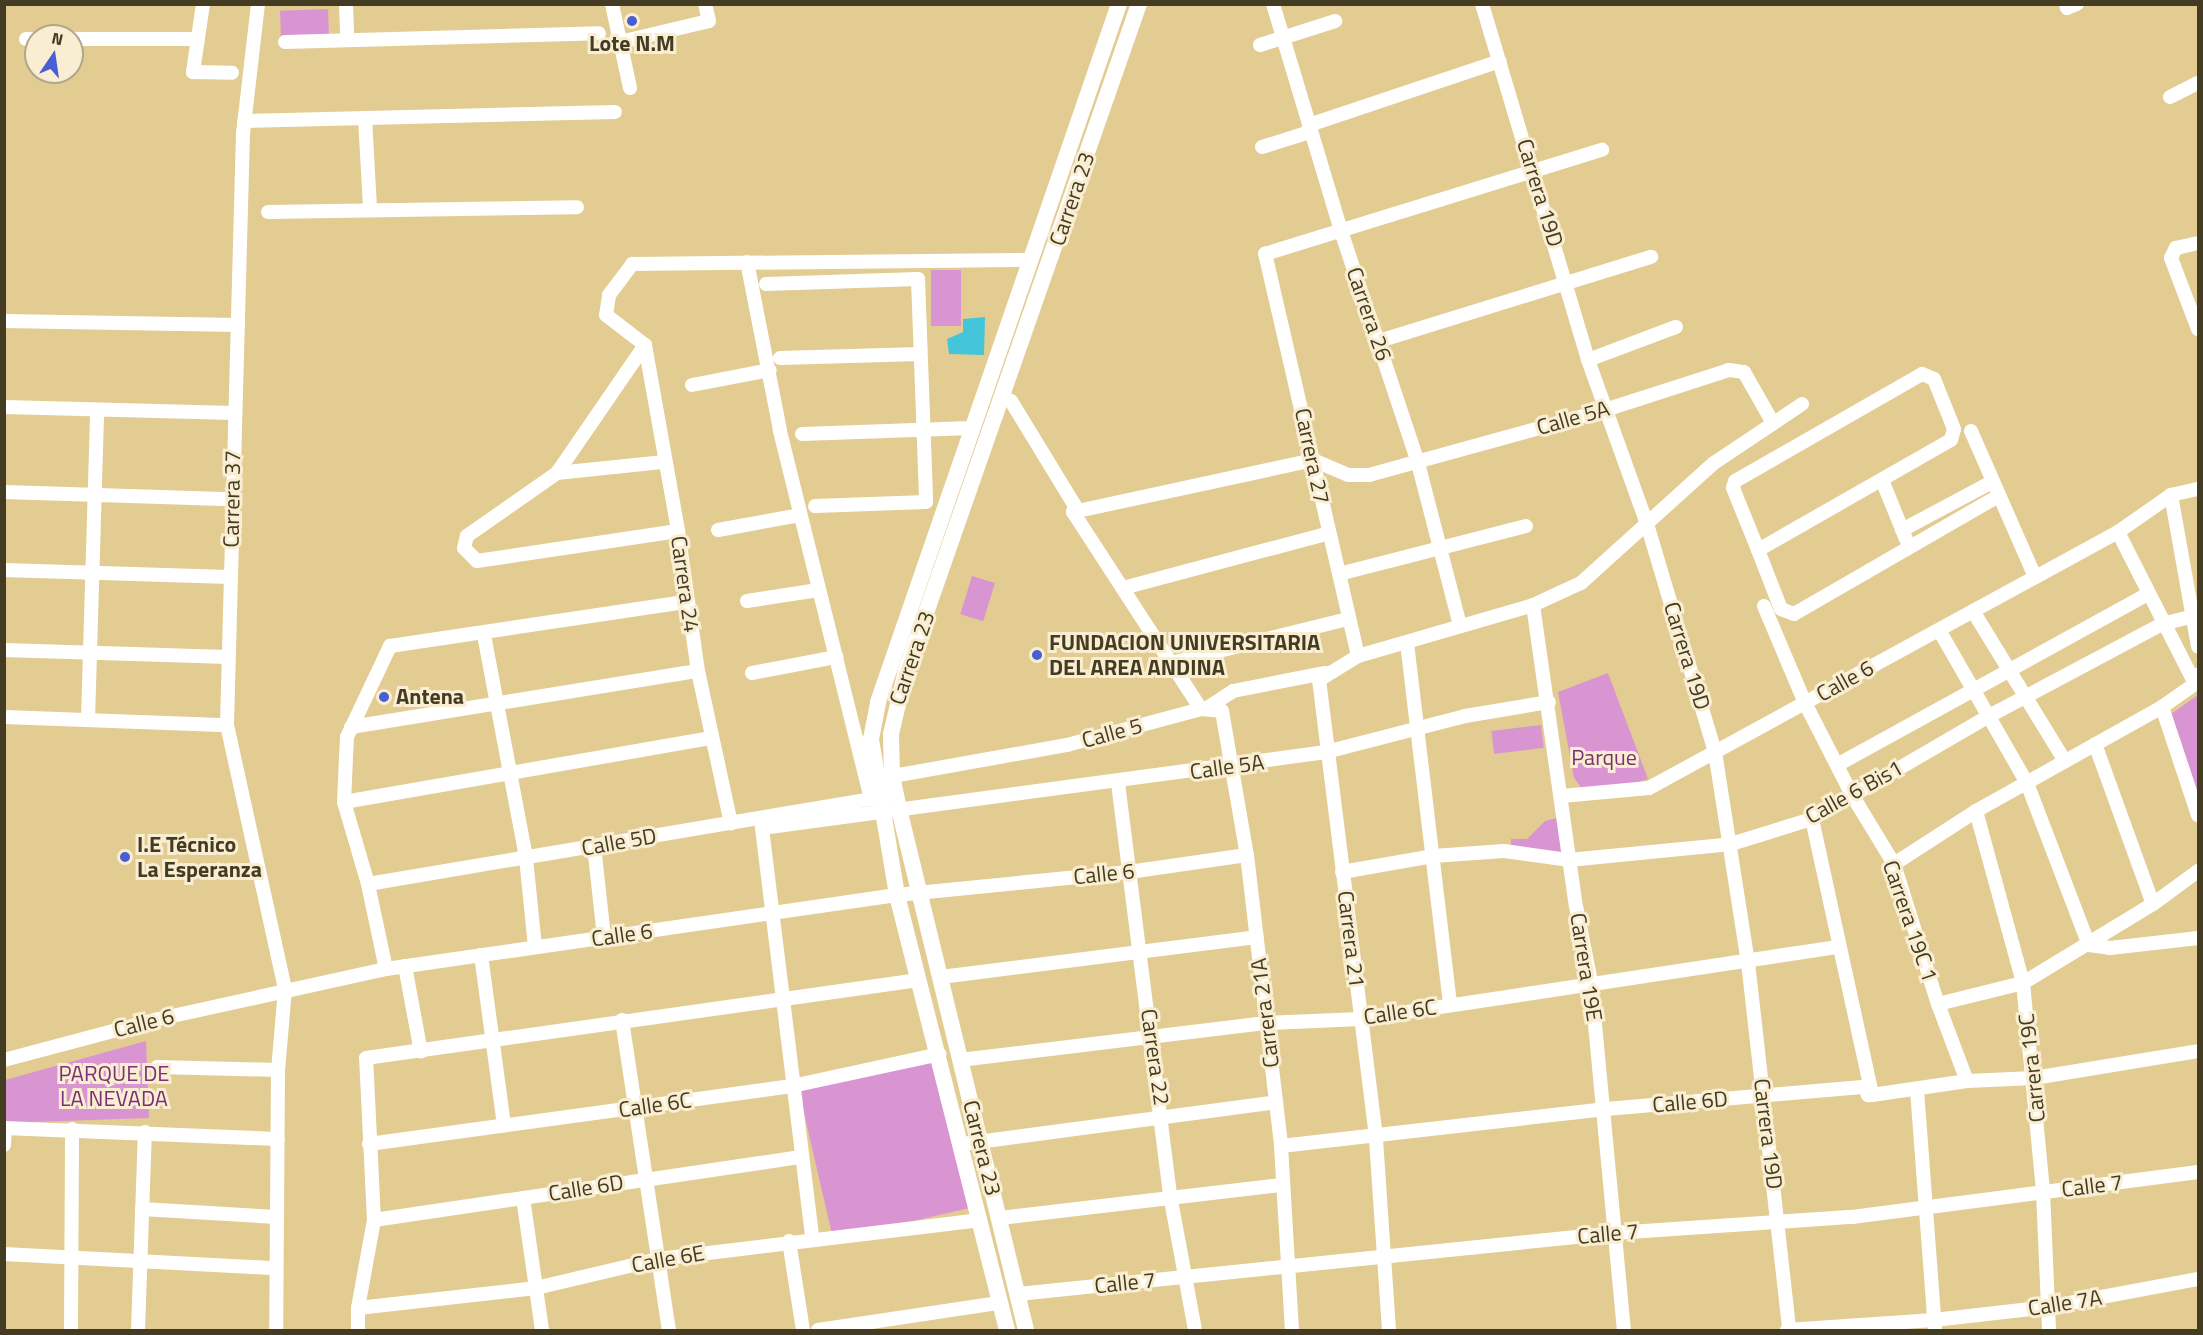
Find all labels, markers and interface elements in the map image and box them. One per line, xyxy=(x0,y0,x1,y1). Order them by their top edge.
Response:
marker: Lote N.M xyxy=(625,14,639,28)
north arrow xyxy=(24,24,84,84)
text: N xyxy=(49,25,66,51)
place label: Lote N.M xyxy=(589,31,675,57)
street label: Carrera 19D xyxy=(1511,136,1569,250)
street label: Carrera 23 xyxy=(1044,149,1100,249)
street label: Carrera 26 xyxy=(1341,264,1397,364)
street label: Calle 5A xyxy=(1534,395,1612,441)
street label: Carrera 27 xyxy=(1289,406,1335,506)
street label: Carrera 37 xyxy=(218,450,246,548)
street label: Carrera 24 xyxy=(665,534,705,634)
street label: Carrera 19D xyxy=(1658,599,1716,713)
street label: Carrera 23 xyxy=(884,608,940,708)
place label: FUNDACION UNIVERSITARIA DEL AREA ANDINA xyxy=(1049,629,1320,680)
marker: FUNDACION UNIVERSITARIA DEL AREA ANDINA xyxy=(1030,648,1044,662)
street label: Calle 6 xyxy=(1812,655,1878,707)
place label: Antena xyxy=(396,684,464,710)
marker: Antena xyxy=(377,690,391,704)
street label: Calle 5 xyxy=(1079,712,1145,754)
park label: Parque xyxy=(1571,745,1637,771)
street label: Calle 5A xyxy=(1188,749,1266,785)
street label: Calle 6 Bis1 xyxy=(1801,754,1907,830)
street label: Calle 5D xyxy=(579,822,659,862)
place label: I.E Técnico La Esperanza xyxy=(137,831,262,882)
marker: I.E Técnico La Esperanza xyxy=(118,850,132,864)
street label: Carrera 19C 1 xyxy=(1877,857,1943,985)
street label: Calle 6 xyxy=(1072,858,1136,890)
street label: Carrera 21 xyxy=(1332,889,1370,989)
street label: Carrera 19E xyxy=(1564,911,1608,1023)
street label: Calle 6 xyxy=(590,918,654,952)
street label: Carrera 21A xyxy=(1245,957,1285,1069)
street label: Calle 6C xyxy=(1362,994,1438,1030)
street label: Calle 6 xyxy=(111,1003,177,1043)
street label: Carrera 22 xyxy=(1135,1007,1175,1107)
street label: Carrera 19C xyxy=(2013,1012,2051,1124)
park label: PARQUE DE LA NEVADA xyxy=(58,1060,170,1112)
street label: Carrera 19D xyxy=(1748,1077,1788,1191)
street label: Calle 6D xyxy=(1651,1086,1729,1118)
street label: Calle 6C xyxy=(617,1087,693,1123)
street label: Carrera 23 xyxy=(957,1098,1007,1198)
street label: Calle 6D xyxy=(547,1169,625,1207)
street label: Calle 7 xyxy=(2060,1169,2124,1203)
street label: Calle 7 xyxy=(1576,1218,1640,1250)
street label: Calle 6E xyxy=(629,1240,707,1278)
street label: Calle 7 xyxy=(1093,1267,1157,1299)
street label: Calle 7A xyxy=(2026,1284,2104,1322)

